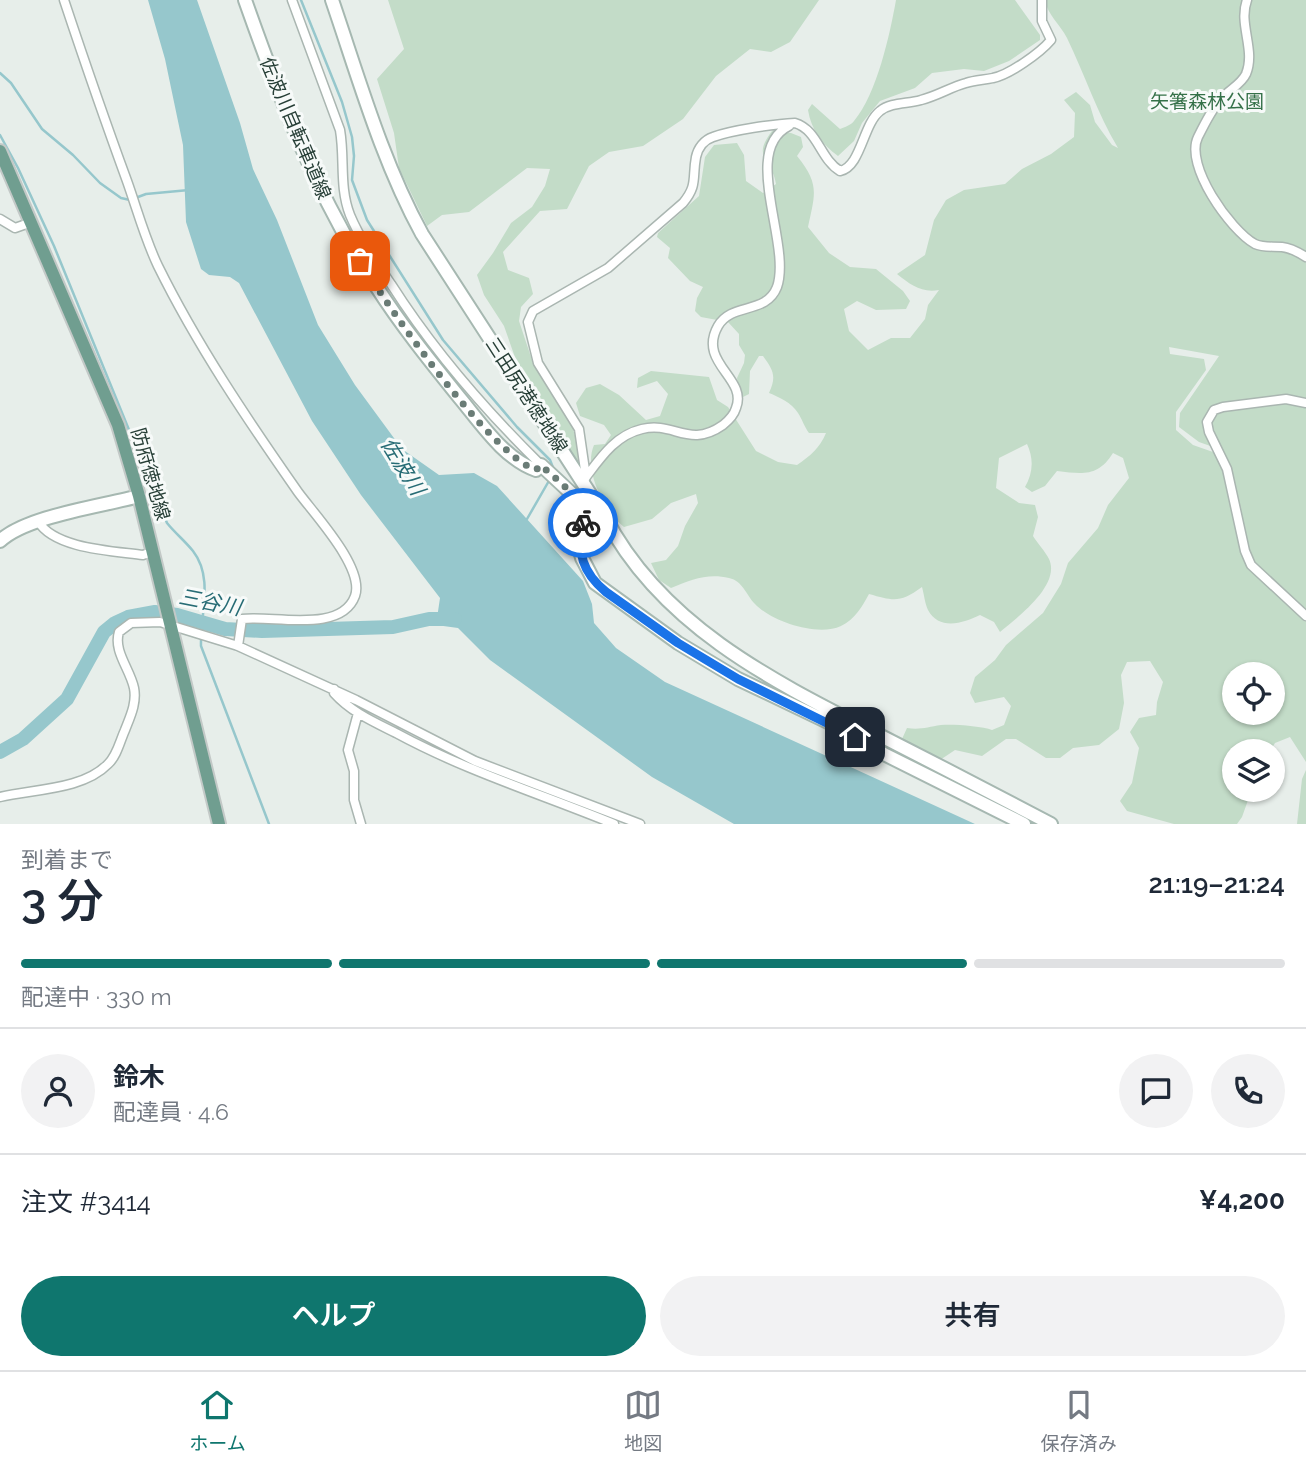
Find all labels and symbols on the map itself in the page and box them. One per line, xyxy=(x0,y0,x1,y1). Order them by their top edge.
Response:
street label: 佐波川自転車道線 xyxy=(256,54,336,202)
park label: 矢箸森林公園 xyxy=(1150,90,1264,112)
pin xyxy=(330,231,390,291)
street label: 三田尻港徳地線 xyxy=(482,333,572,457)
street label: 防府徳地線 xyxy=(127,425,175,523)
water label: 佐波川 xyxy=(376,433,431,501)
courier xyxy=(548,488,618,558)
water label: 三谷川 xyxy=(177,584,245,621)
pin xyxy=(825,707,885,767)

